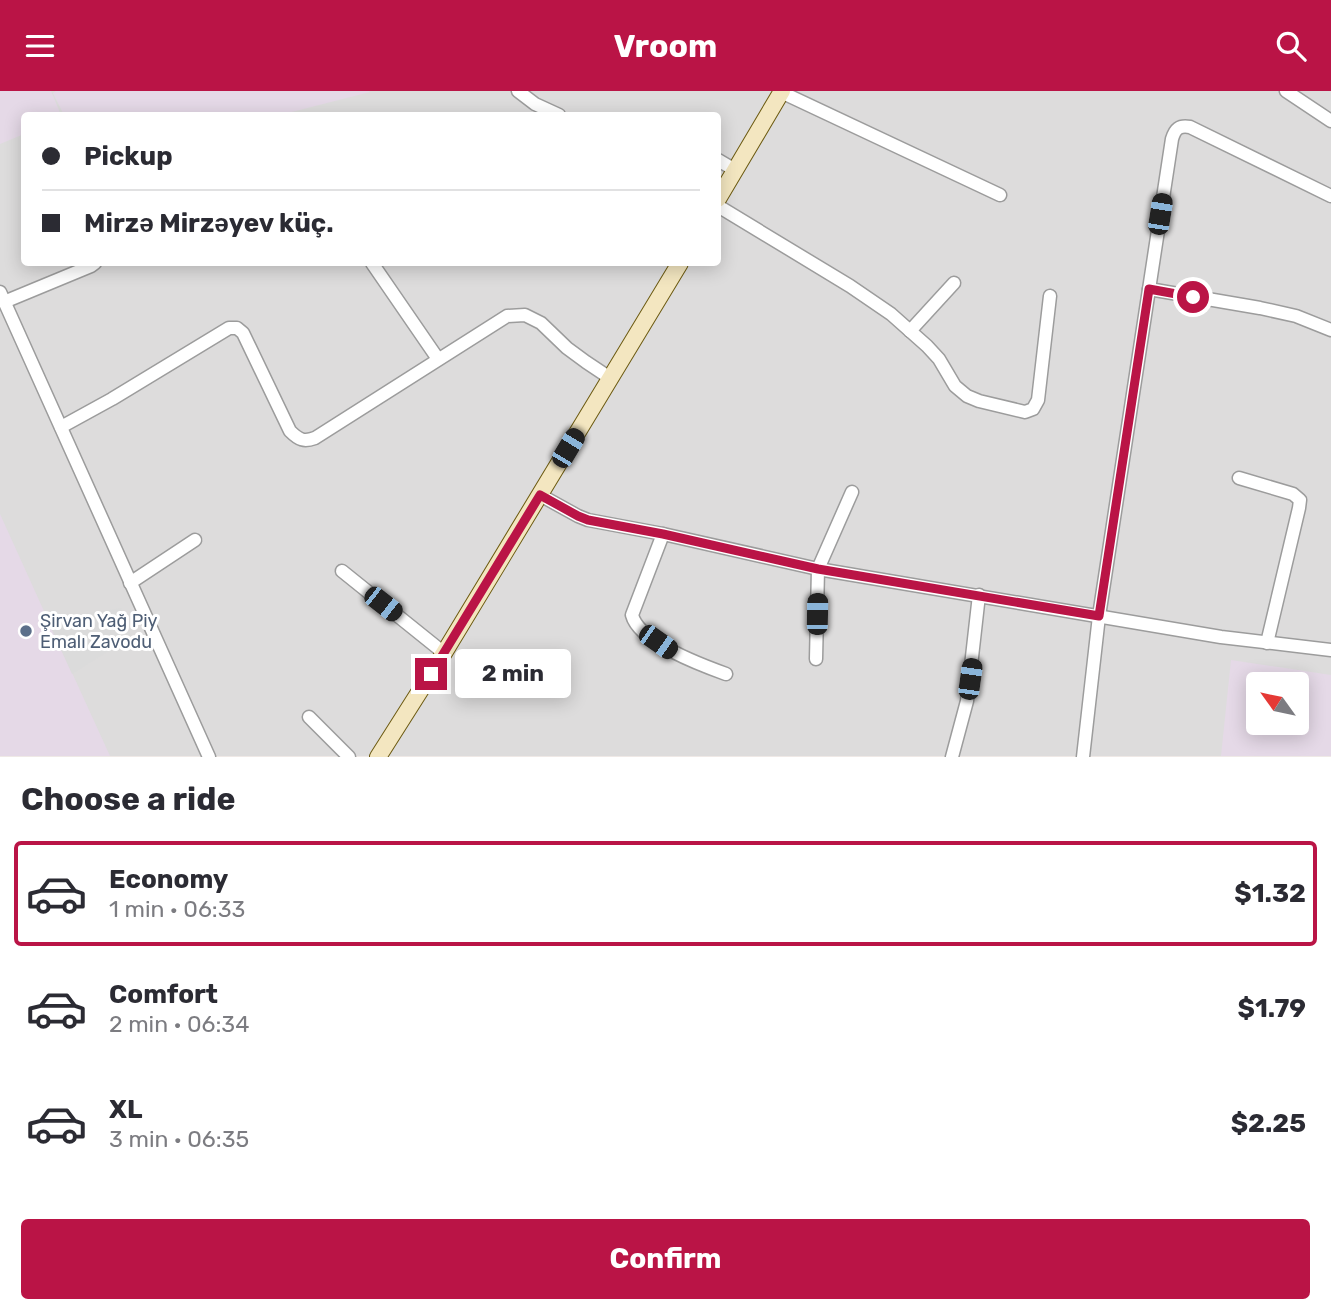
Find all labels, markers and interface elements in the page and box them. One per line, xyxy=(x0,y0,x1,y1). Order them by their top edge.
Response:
icon: menu xyxy=(21,27,59,65)
text: Vroom xyxy=(614,27,717,65)
icon: search xyxy=(1272,27,1310,65)
text: Pickup xyxy=(84,141,173,172)
car xyxy=(1147,192,1174,236)
text: Mirzə Mirzəyev küç. xyxy=(84,208,334,239)
route start xyxy=(1177,281,1209,313)
car xyxy=(549,425,588,471)
car xyxy=(360,583,407,625)
car xyxy=(807,593,828,635)
place label: Şirvan Yağ Piy Emalı Zavodu xyxy=(40,610,158,653)
car xyxy=(635,621,682,663)
marker: Şirvan Yağ Piy Emalı Zavodu xyxy=(18,623,34,639)
callout: 2 min xyxy=(456,649,571,699)
car xyxy=(957,657,984,701)
route end xyxy=(415,658,447,690)
text: 2 min xyxy=(482,659,544,687)
north arrow xyxy=(1246,672,1309,735)
map controls xyxy=(1246,672,1309,735)
text: Choose a ride xyxy=(21,780,235,818)
icon: car xyxy=(25,862,88,925)
text: Economy xyxy=(109,864,228,895)
text: $1.32 xyxy=(1234,878,1306,909)
text: 1 min · 06:33 xyxy=(109,895,245,923)
icon: car xyxy=(25,977,88,1040)
text: Comfort xyxy=(109,979,218,1010)
text: $1.79 xyxy=(1238,993,1306,1024)
text: 2 min · 06:34 xyxy=(109,1010,249,1038)
icon: car xyxy=(25,1092,88,1155)
text: XL xyxy=(109,1094,142,1125)
text: $2.25 xyxy=(1231,1108,1306,1139)
text: 3 min · 06:35 xyxy=(109,1125,249,1153)
button: Confirm xyxy=(21,1219,1310,1299)

